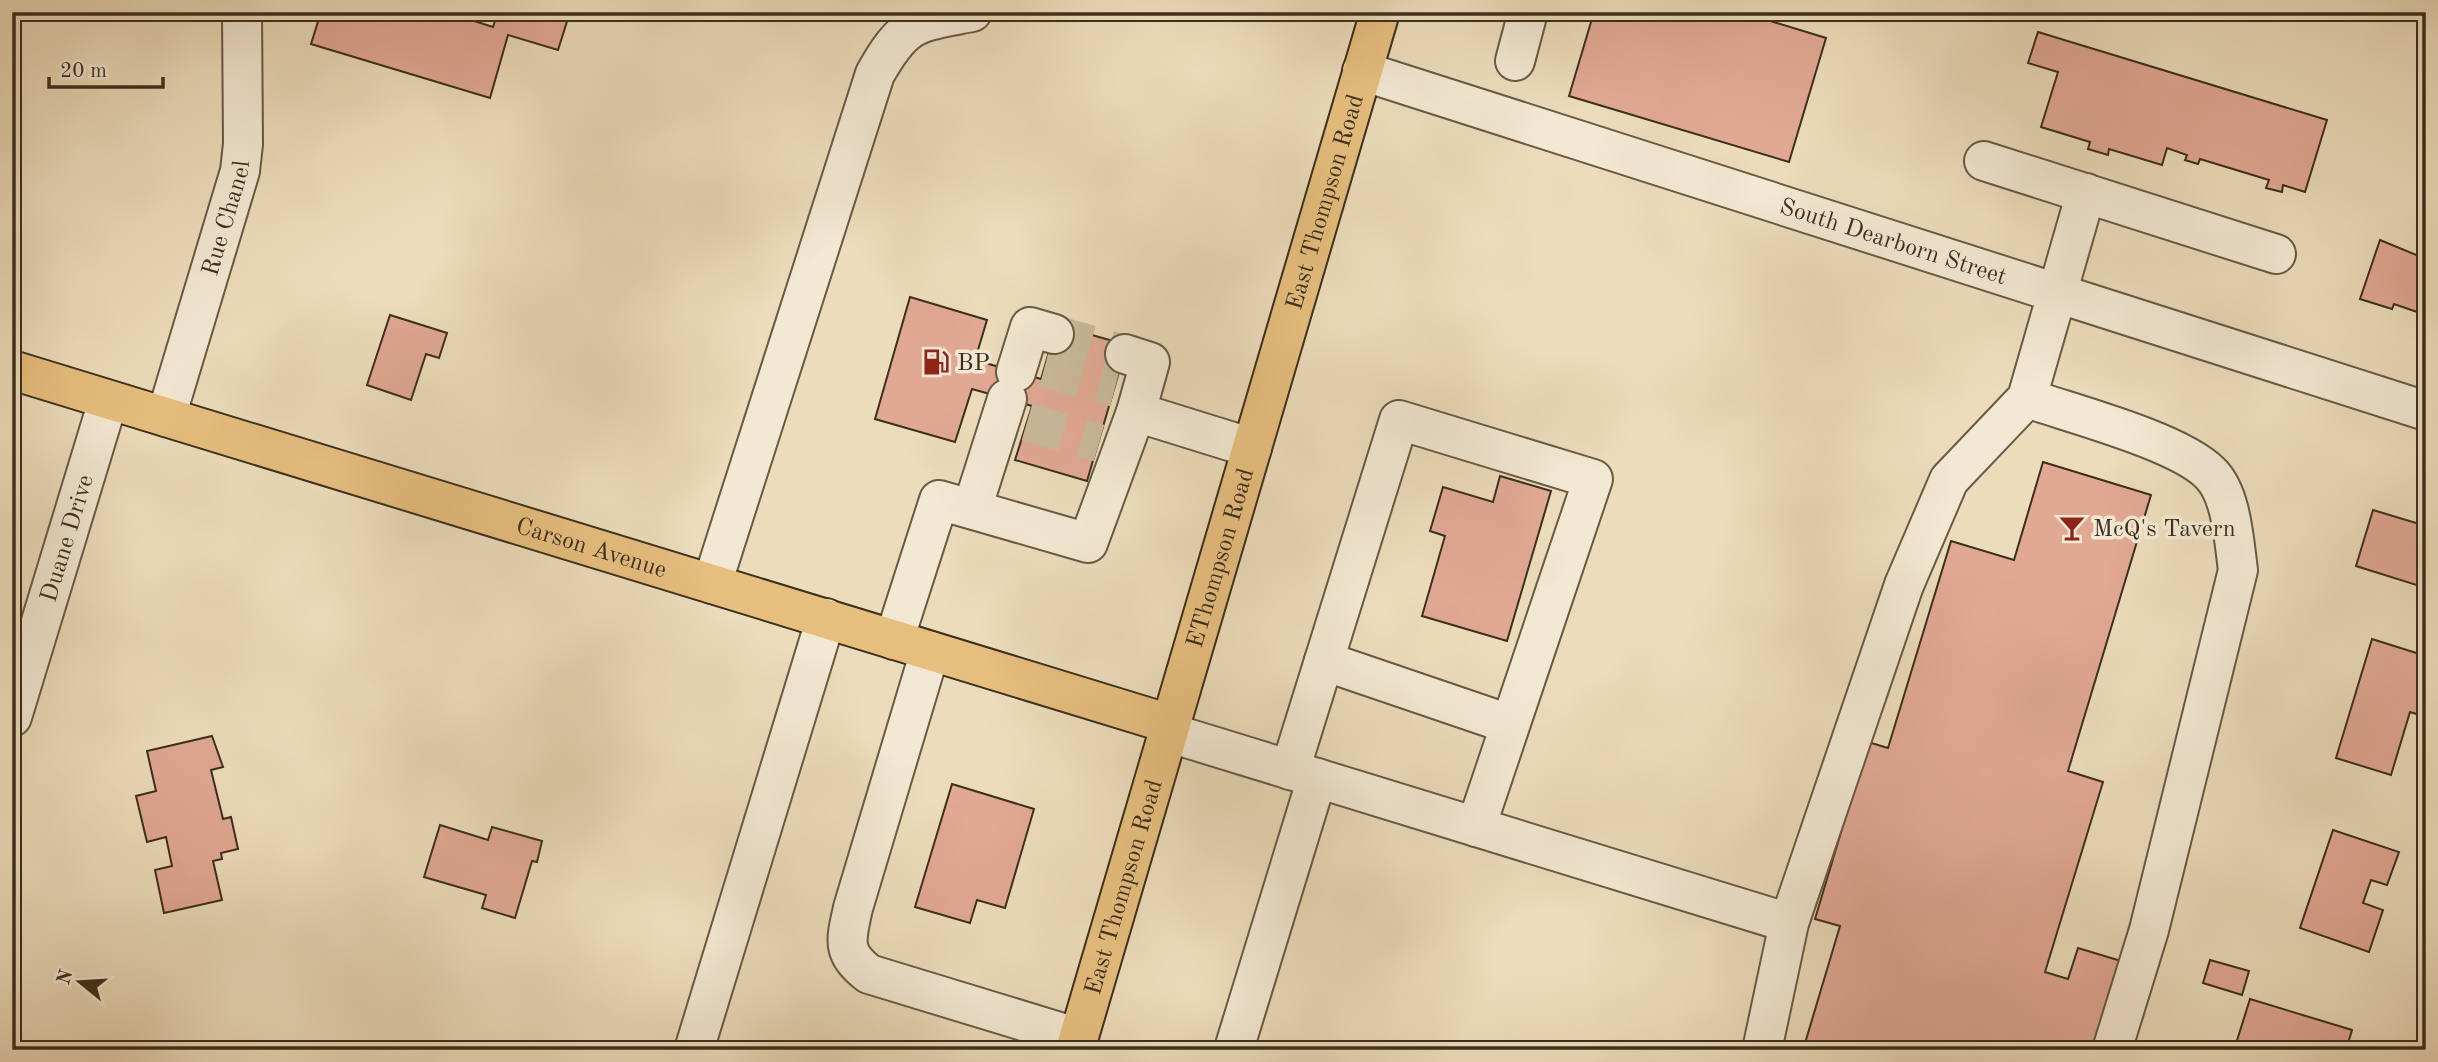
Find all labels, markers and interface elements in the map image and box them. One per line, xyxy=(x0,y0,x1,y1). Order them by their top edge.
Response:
scale bar xyxy=(49,46,163,90)
text: 20 m xyxy=(60,61,107,82)
street label: East Thompson Road xyxy=(1283,92,1369,313)
street label: Rue Chanel xyxy=(199,159,255,279)
street label: South Dearborn Street xyxy=(1777,195,2009,290)
fuel station icon: BP xyxy=(921,347,951,377)
place label: BP xyxy=(957,352,990,376)
street label: EThompson Road xyxy=(1184,466,1259,651)
street label: Duane Drive xyxy=(38,472,99,605)
bar icon: McQ's Tavern xyxy=(2057,513,2087,543)
street label: Carson Avenue xyxy=(513,515,669,583)
place label: McQ's Tavern xyxy=(2093,518,2236,542)
street label: East Thompson Road xyxy=(1082,777,1168,998)
north arrow xyxy=(46,946,116,1016)
text: N xyxy=(55,967,78,987)

